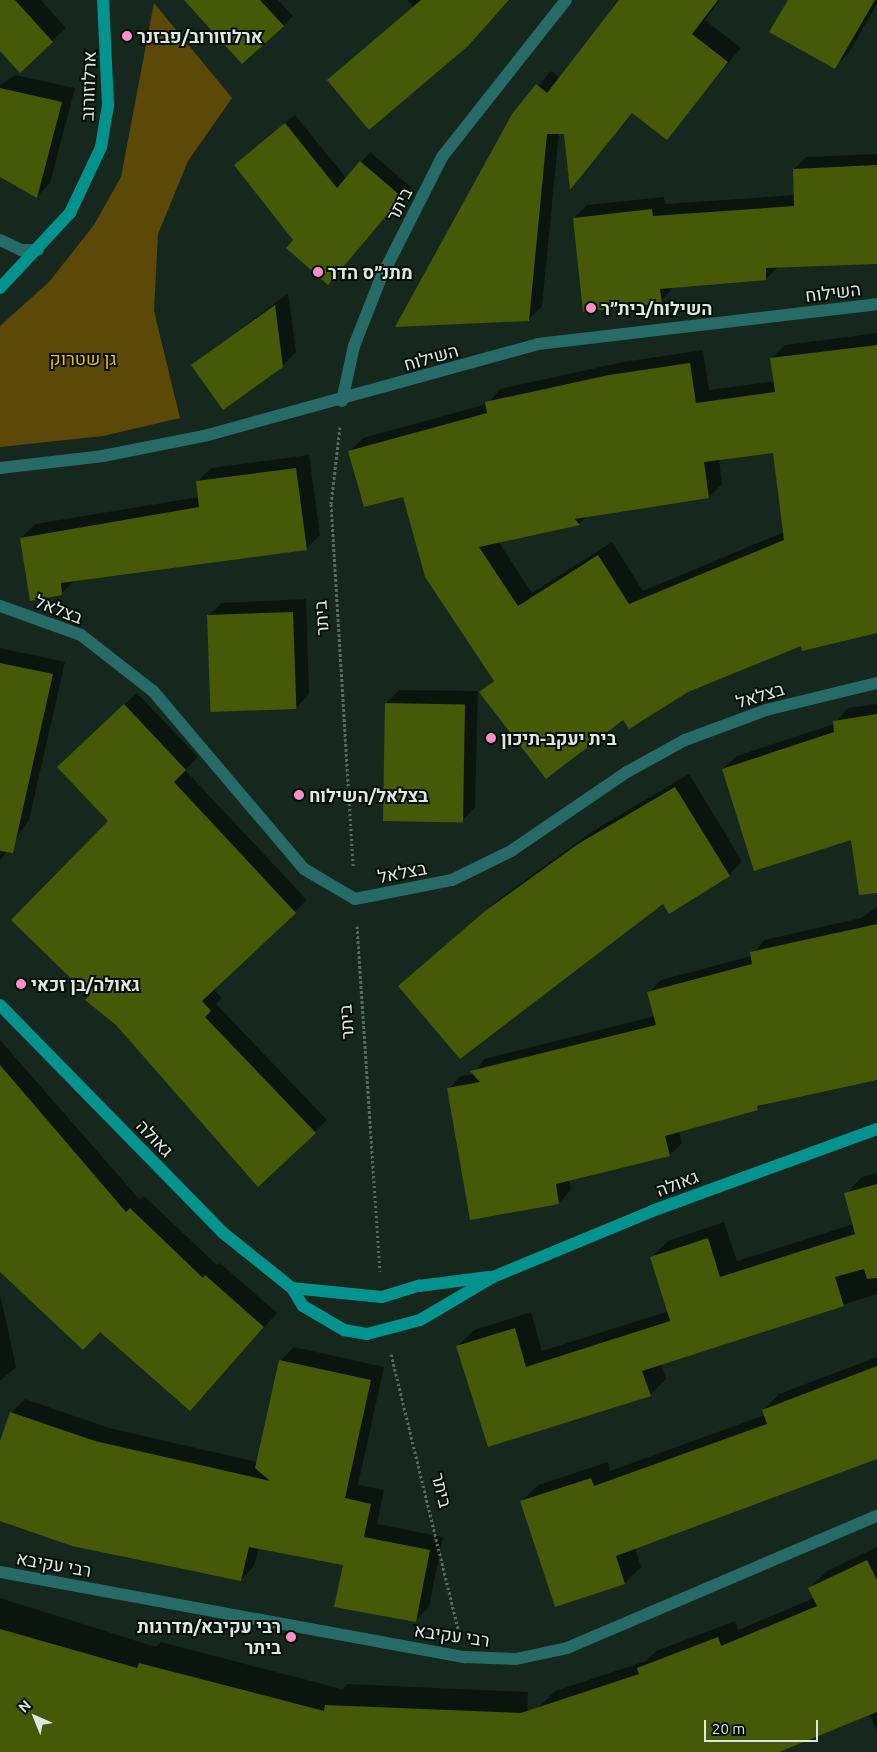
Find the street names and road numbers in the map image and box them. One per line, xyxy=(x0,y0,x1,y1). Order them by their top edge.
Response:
street label: ארלוזורוב xyxy=(76,51,100,121)
street label: ביתר xyxy=(381,184,417,224)
street label: השילוח xyxy=(804,278,862,306)
street label: השילוח xyxy=(401,339,461,375)
street label: בצלאל xyxy=(32,590,86,628)
street label: ביתר xyxy=(309,600,333,636)
street label: בצלאל xyxy=(733,677,787,713)
street label: בצלאל xyxy=(376,857,428,887)
street label: ביתר xyxy=(334,1004,358,1040)
street label: גאולה xyxy=(132,1115,178,1161)
street label: גאולה xyxy=(653,1165,701,1201)
street label: ביתר xyxy=(427,1470,457,1510)
street label: רבי עקיבא xyxy=(15,1547,93,1581)
street label: רבי עקיבא xyxy=(413,1619,491,1651)

